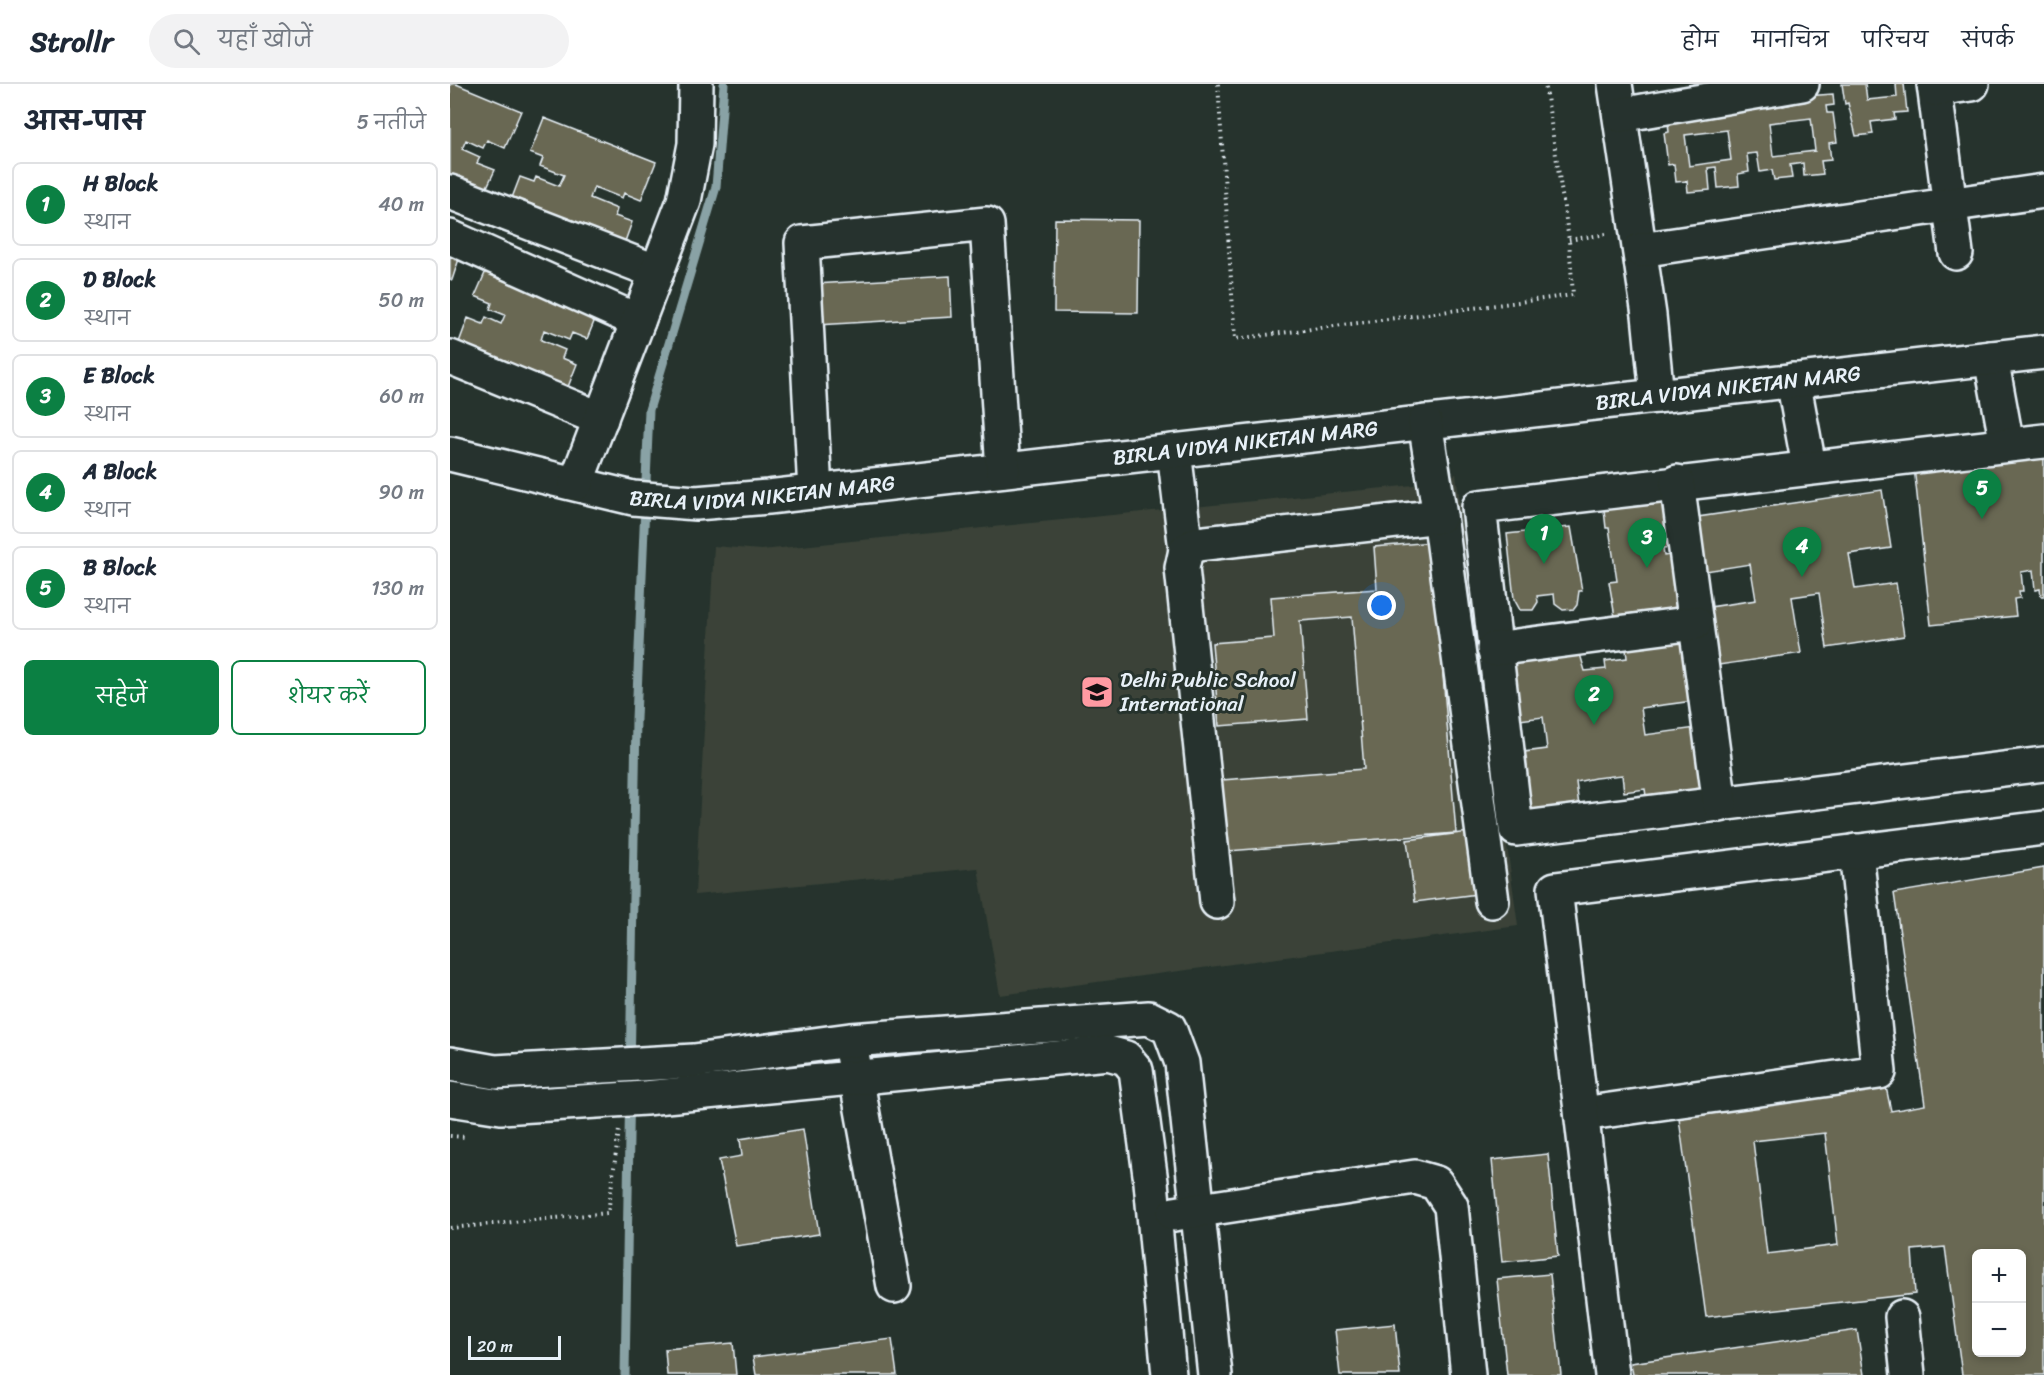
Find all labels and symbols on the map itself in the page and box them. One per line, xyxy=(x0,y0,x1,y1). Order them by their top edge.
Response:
street label: BIRLA VIDYA NIKETAN MARG xyxy=(1594,354,1863,422)
street label: BIRLA VIDYA NIKETAN MARG xyxy=(1111,409,1380,477)
street label: BIRLA VIDYA NIKETAN MARG xyxy=(628,464,897,522)
pin: 5 xyxy=(1962,470,2002,519)
pin: 1 xyxy=(1524,514,1564,564)
pin: 3 xyxy=(1628,518,1666,568)
pin: 4 xyxy=(1782,528,1822,577)
your location xyxy=(1367,591,1396,620)
place label: Delhi Public School International xyxy=(1119,661,1297,723)
school or university icon: Delhi Public School International xyxy=(1079,674,1115,710)
pin: 2 xyxy=(1574,676,1614,725)
scale bar xyxy=(468,1333,561,1360)

